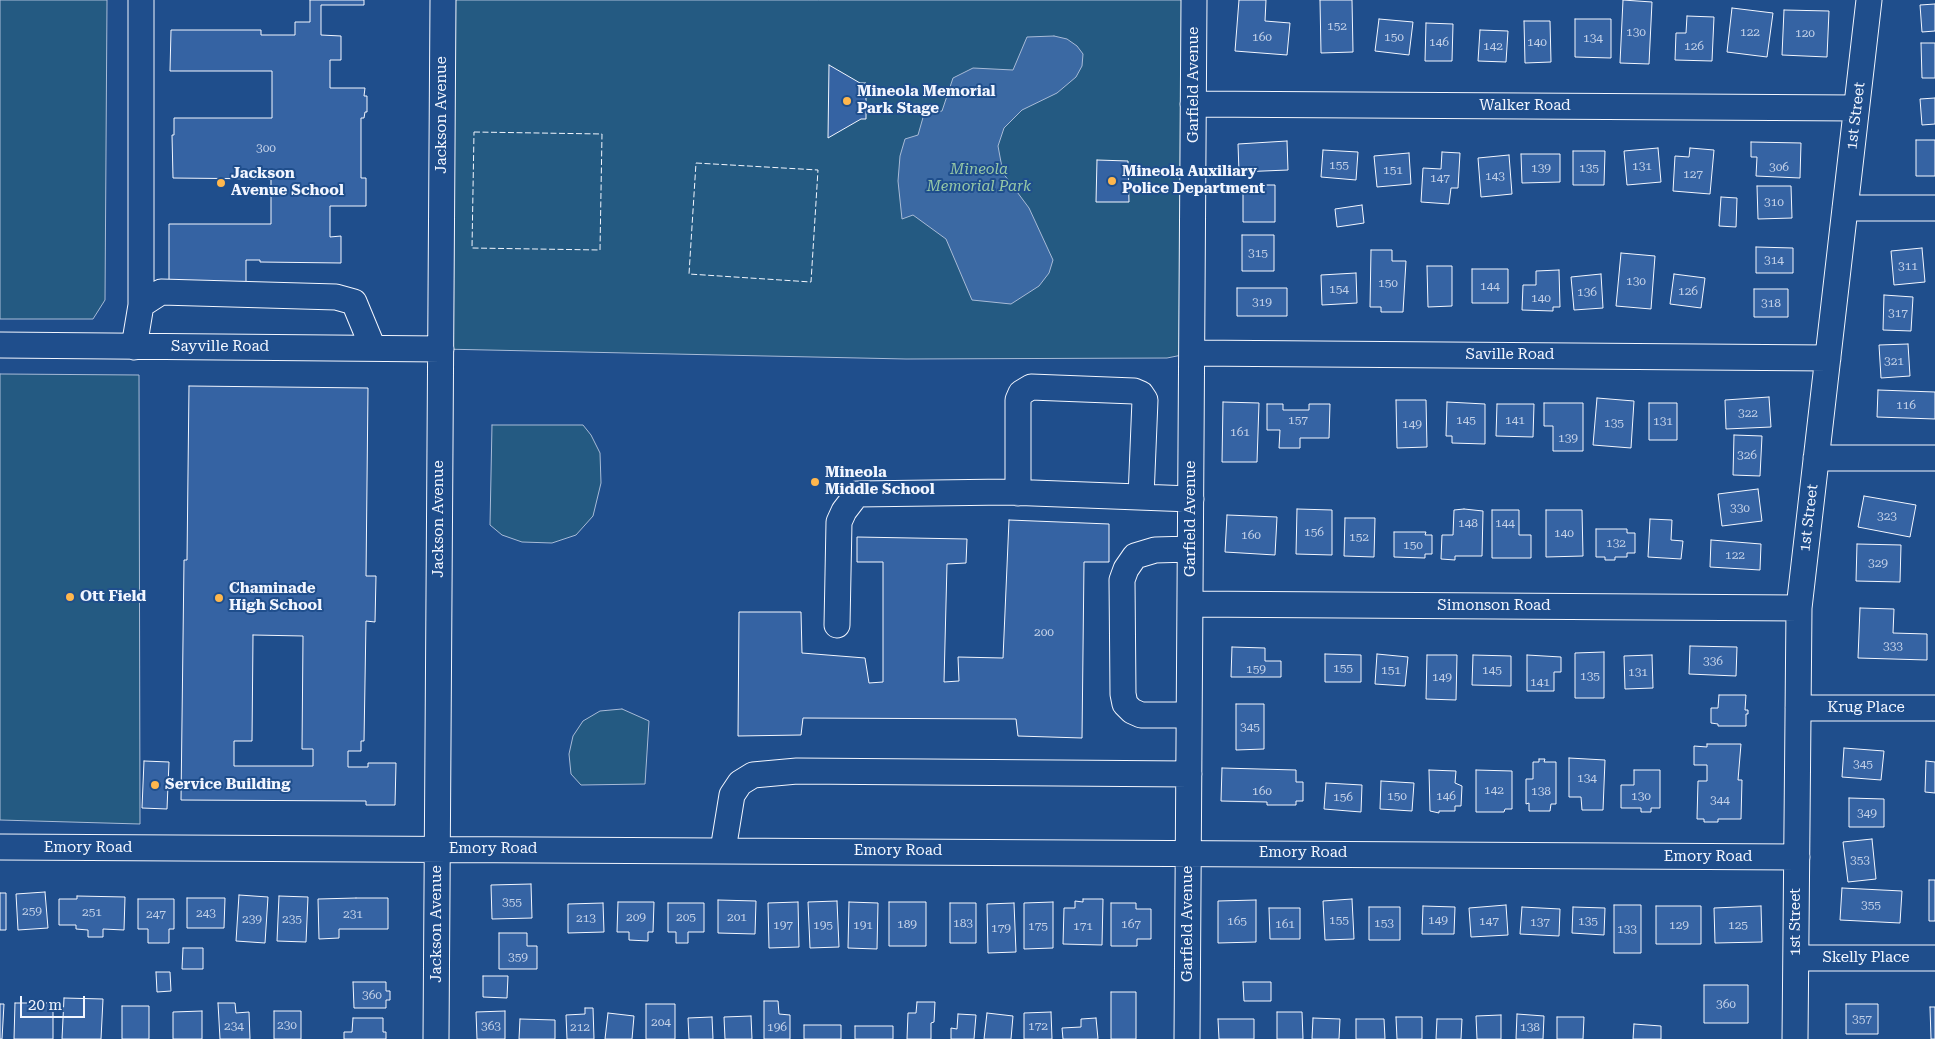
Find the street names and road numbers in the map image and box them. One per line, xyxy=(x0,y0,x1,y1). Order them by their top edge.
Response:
street label: Garfield Avenue xyxy=(1185,27,1203,143)
street label: Jackson Avenue xyxy=(433,56,451,174)
street label: 1st Street xyxy=(1843,81,1869,151)
street label: Walker Road xyxy=(1479,97,1571,115)
street label: Sayville Road xyxy=(171,338,269,356)
street label: Saville Road xyxy=(1466,346,1554,364)
street label: Jackson Avenue xyxy=(430,460,448,578)
street label: Garfield Avenue xyxy=(1182,461,1200,577)
street label: 1st Street xyxy=(1796,483,1822,553)
street label: Simonson Road xyxy=(1437,597,1551,615)
street label: Krug Place xyxy=(1827,699,1905,717)
street label: Emory Road xyxy=(44,839,132,857)
street label: Emory Road xyxy=(449,840,537,858)
street label: Emory Road xyxy=(854,842,942,860)
street label: Emory Road xyxy=(1259,844,1347,862)
street label: Emory Road xyxy=(1664,848,1752,866)
street label: Jackson Avenue xyxy=(428,865,446,983)
street label: Garfield Avenue xyxy=(1179,866,1197,982)
street label: 1st Street xyxy=(1787,888,1805,956)
street label: Skelly Place xyxy=(1822,949,1910,967)

